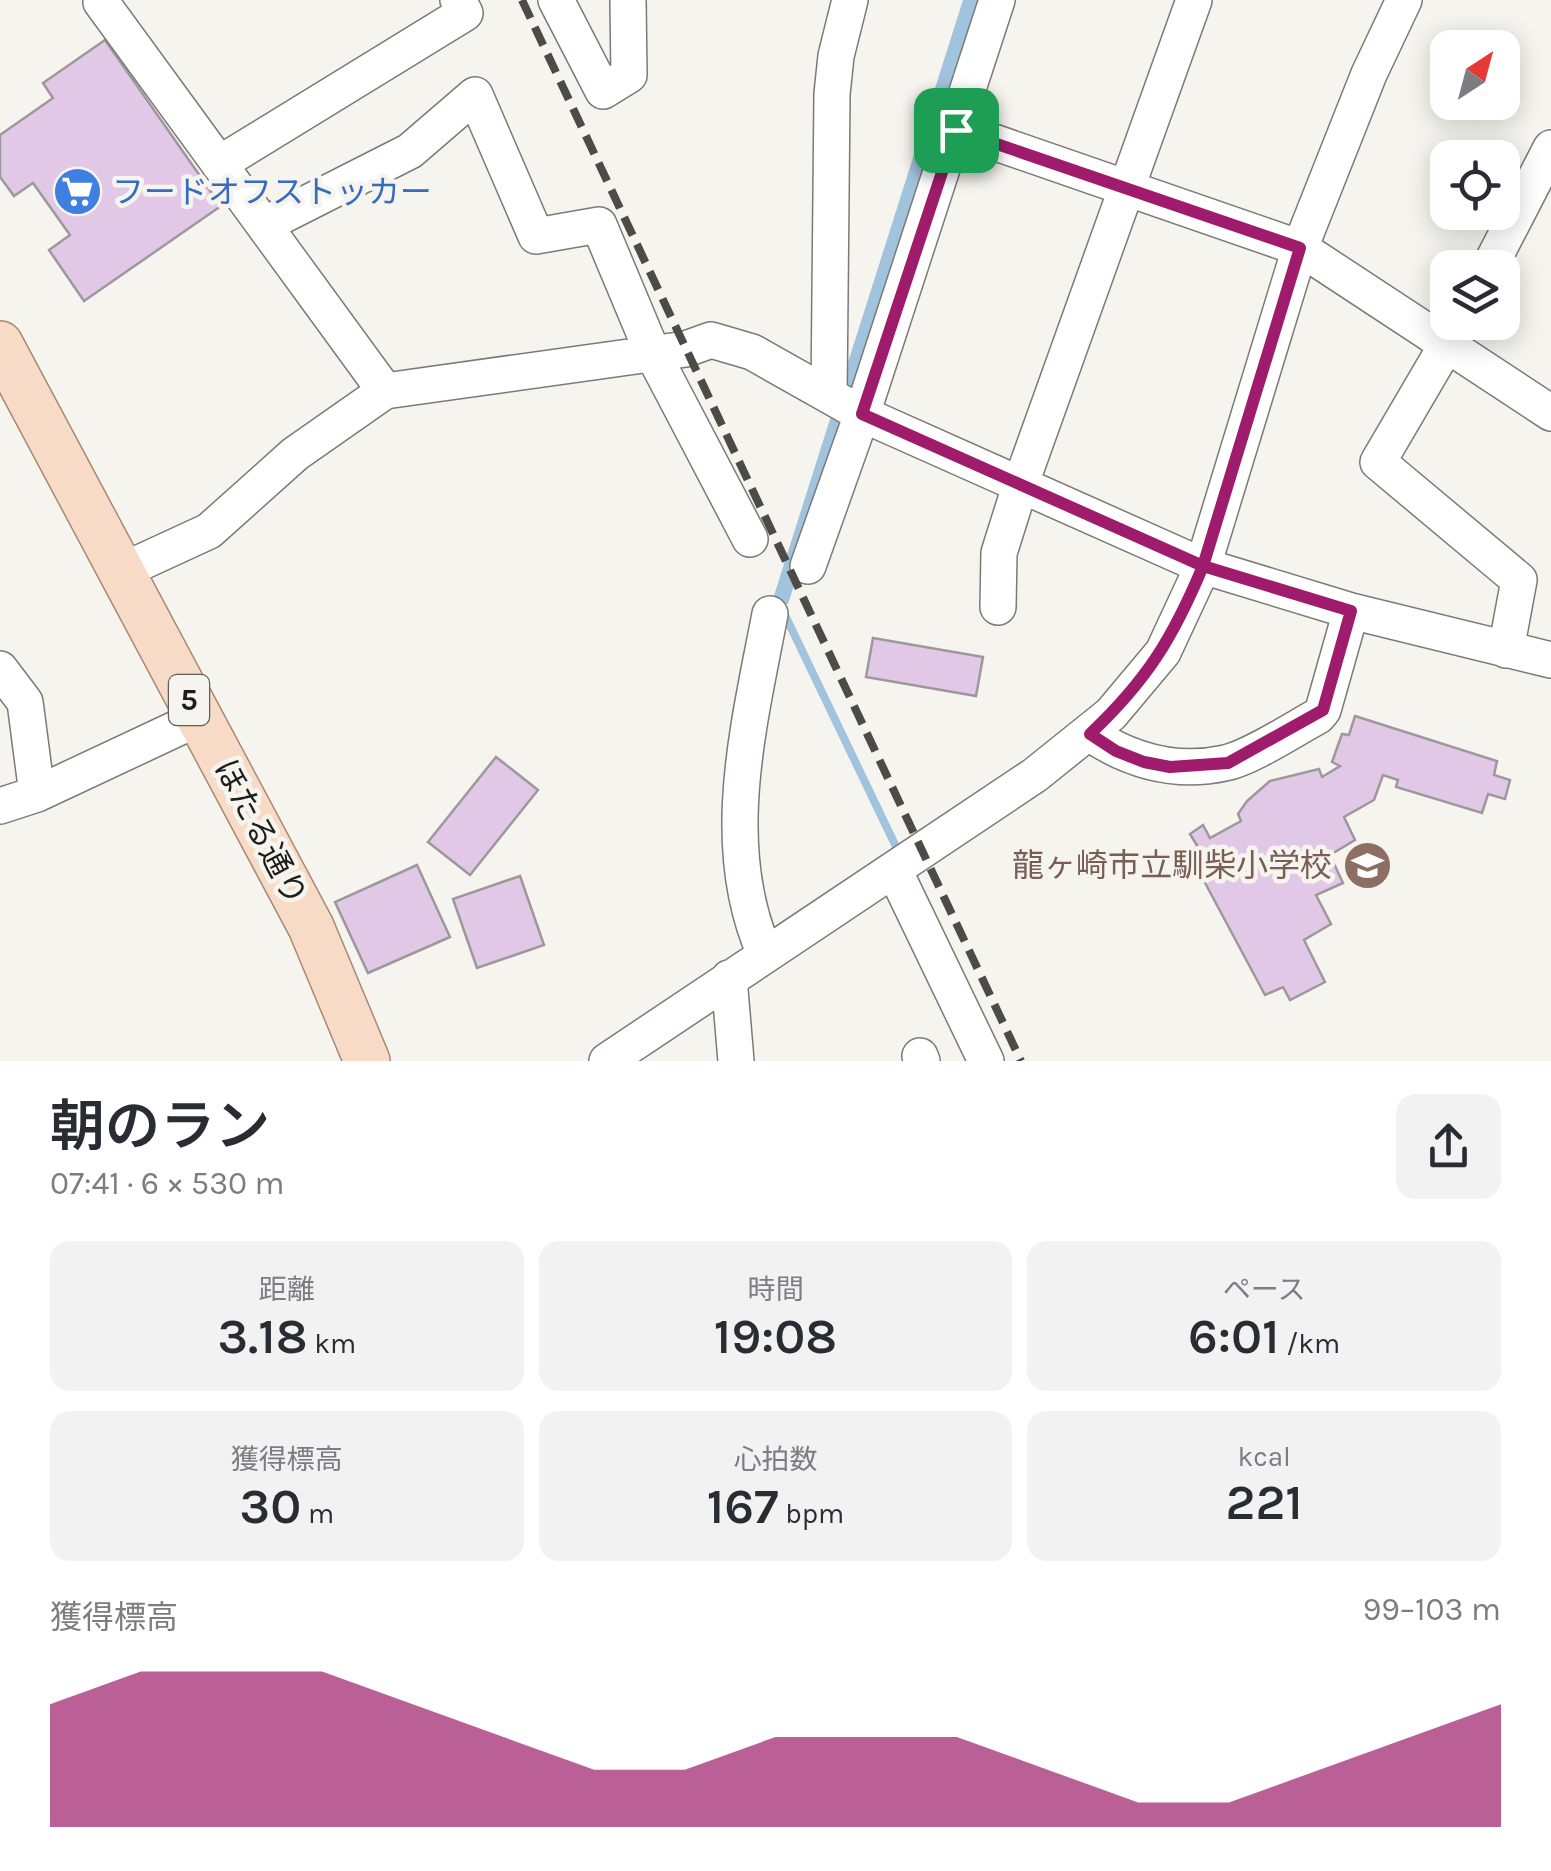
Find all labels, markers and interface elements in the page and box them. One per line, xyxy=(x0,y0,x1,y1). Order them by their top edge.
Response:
north arrow xyxy=(1430,30,1520,120)
map controls xyxy=(1430,30,1520,340)
pin xyxy=(914,88,999,173)
icon: arrive xyxy=(929,103,984,158)
button: locate xyxy=(1430,140,1520,230)
supermarket icon: フードオフストッカー xyxy=(51,166,103,218)
place label: フードオフストッカー xyxy=(112,174,432,211)
button: layers xyxy=(1430,250,1520,340)
road number: 5 xyxy=(169,675,209,725)
street label: ほたる通り xyxy=(207,753,314,912)
school or university icon: 龍ヶ崎市立馴柴小学校 xyxy=(1341,839,1393,891)
place label: 龍ヶ崎市立馴柴小学校 xyxy=(1012,847,1332,884)
button: share xyxy=(1396,1094,1501,1199)
text: 朝のラン xyxy=(50,1095,270,1159)
text: 07:41 · 6 × 530 m xyxy=(50,1165,285,1202)
text: 距離 xyxy=(259,1273,315,1306)
text: 時間 xyxy=(747,1273,804,1306)
text: ペース xyxy=(1223,1273,1305,1306)
text: 3.18 xyxy=(217,1307,308,1366)
text: 19:08 xyxy=(714,1307,837,1366)
text: 6:01 xyxy=(1188,1307,1280,1366)
text: km xyxy=(308,1327,356,1360)
text: /km xyxy=(1280,1327,1340,1360)
text: kcal xyxy=(1237,1440,1291,1473)
text: 獲得標高 xyxy=(231,1443,343,1476)
text: 心拍数 xyxy=(733,1443,818,1476)
text: 221 xyxy=(1226,1473,1303,1532)
text: 30 xyxy=(240,1477,301,1536)
text: 167 xyxy=(707,1477,779,1536)
text: m xyxy=(301,1497,334,1530)
text: bpm xyxy=(779,1497,844,1530)
text: 99–103 m xyxy=(1363,1591,1501,1628)
text: 獲得標高 xyxy=(50,1599,178,1636)

